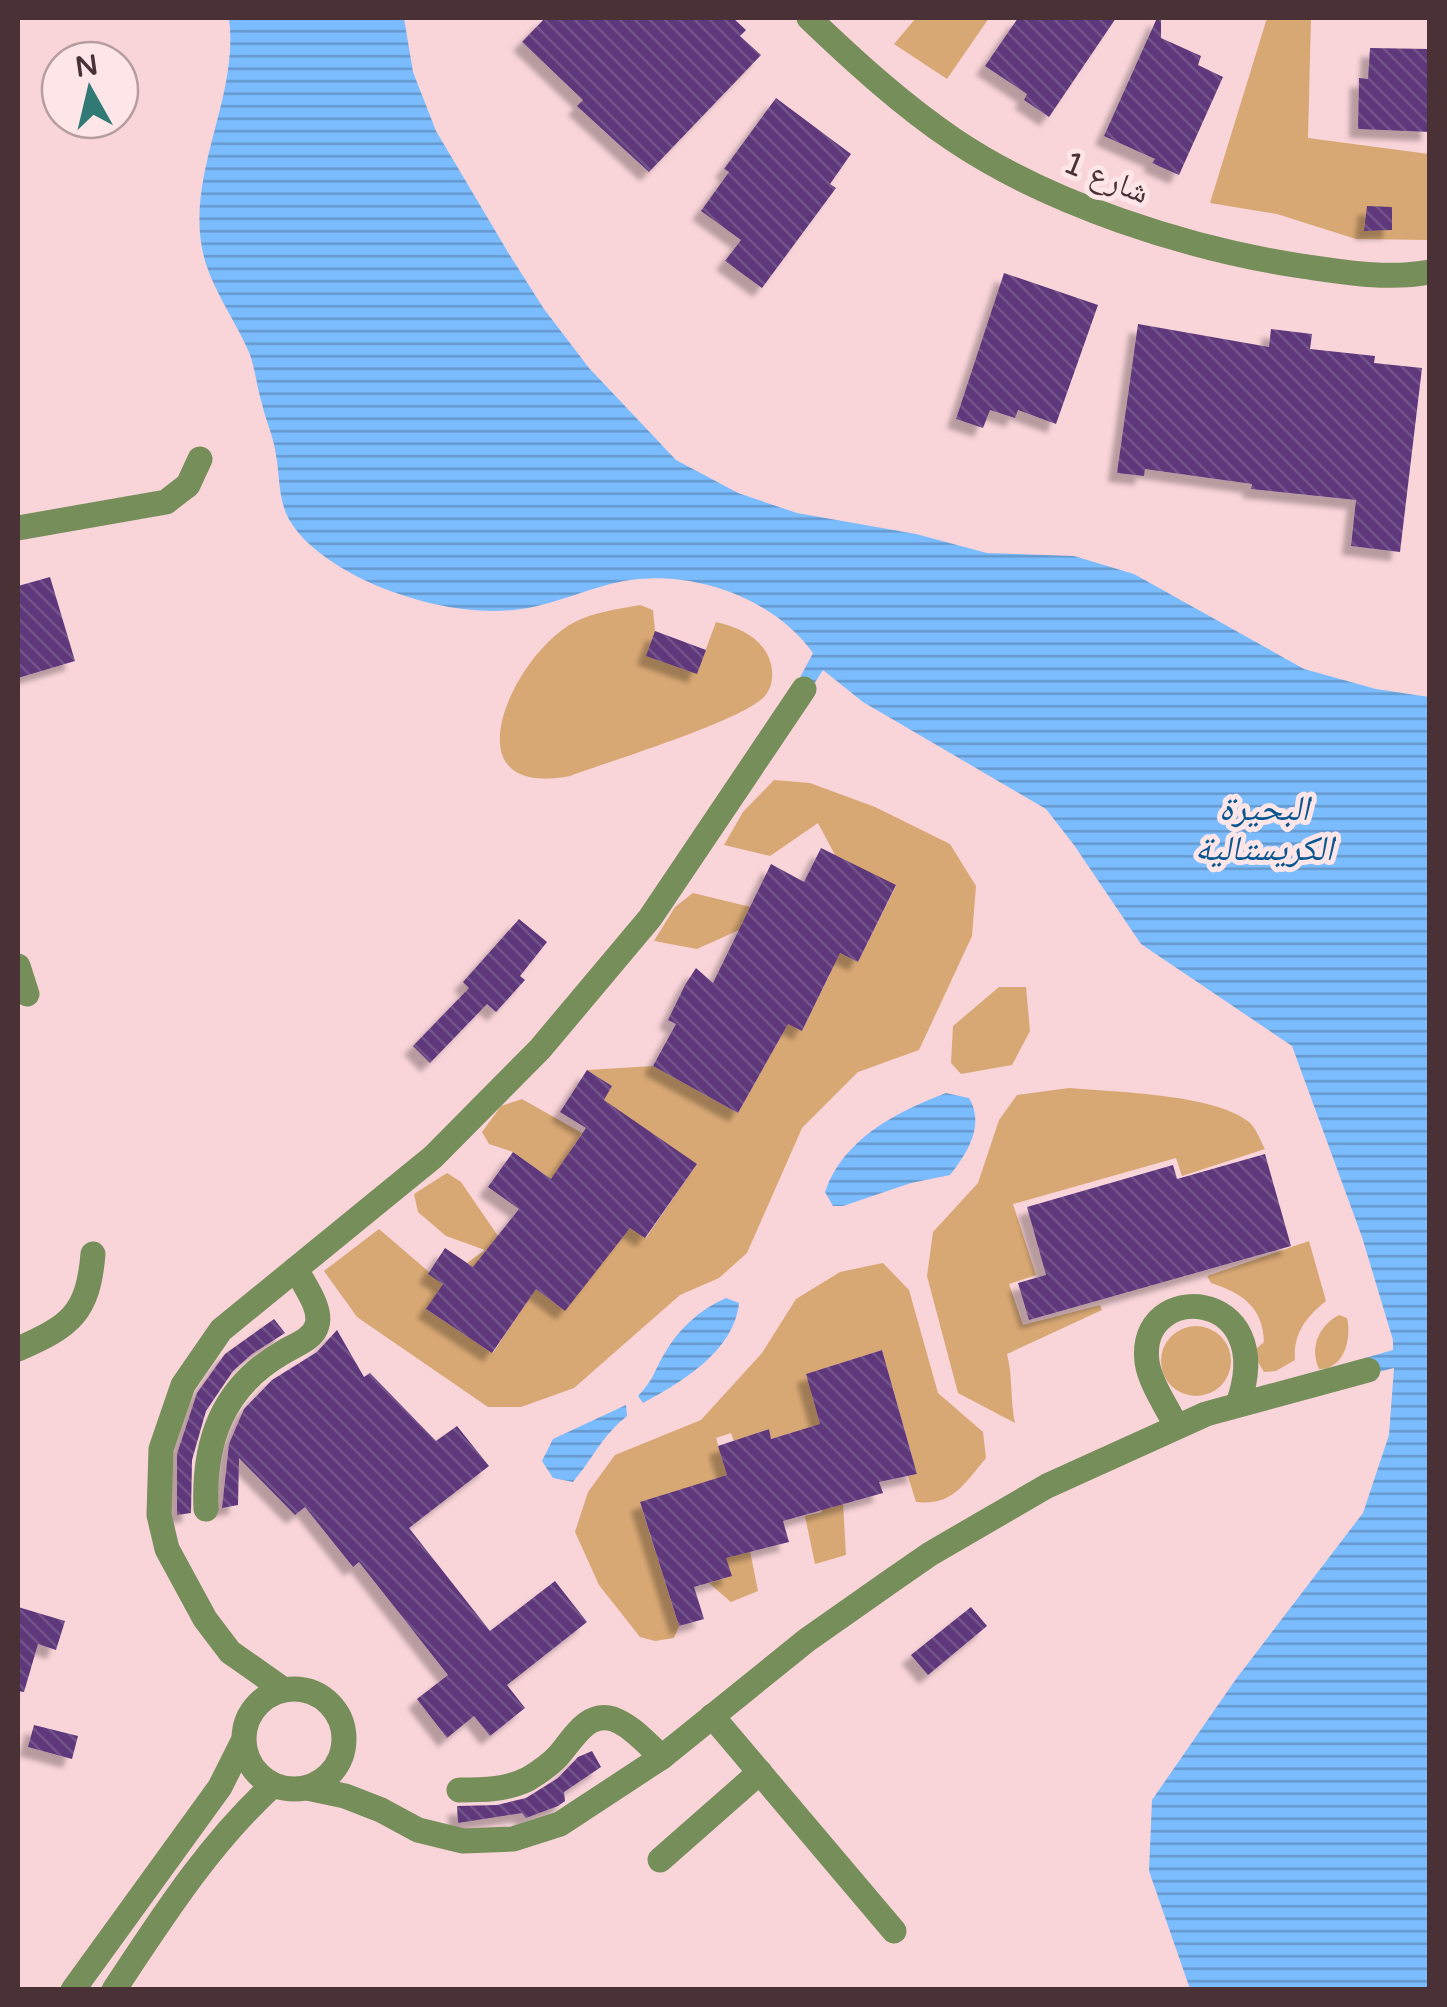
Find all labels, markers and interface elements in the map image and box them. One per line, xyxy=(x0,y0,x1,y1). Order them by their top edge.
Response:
north arrow xyxy=(40,40,140,140)
text: N xyxy=(73,48,100,85)
street label: شارع 1 xyxy=(1057,144,1155,212)
water label: البحيرة الكريستالية xyxy=(1195,788,1337,870)

